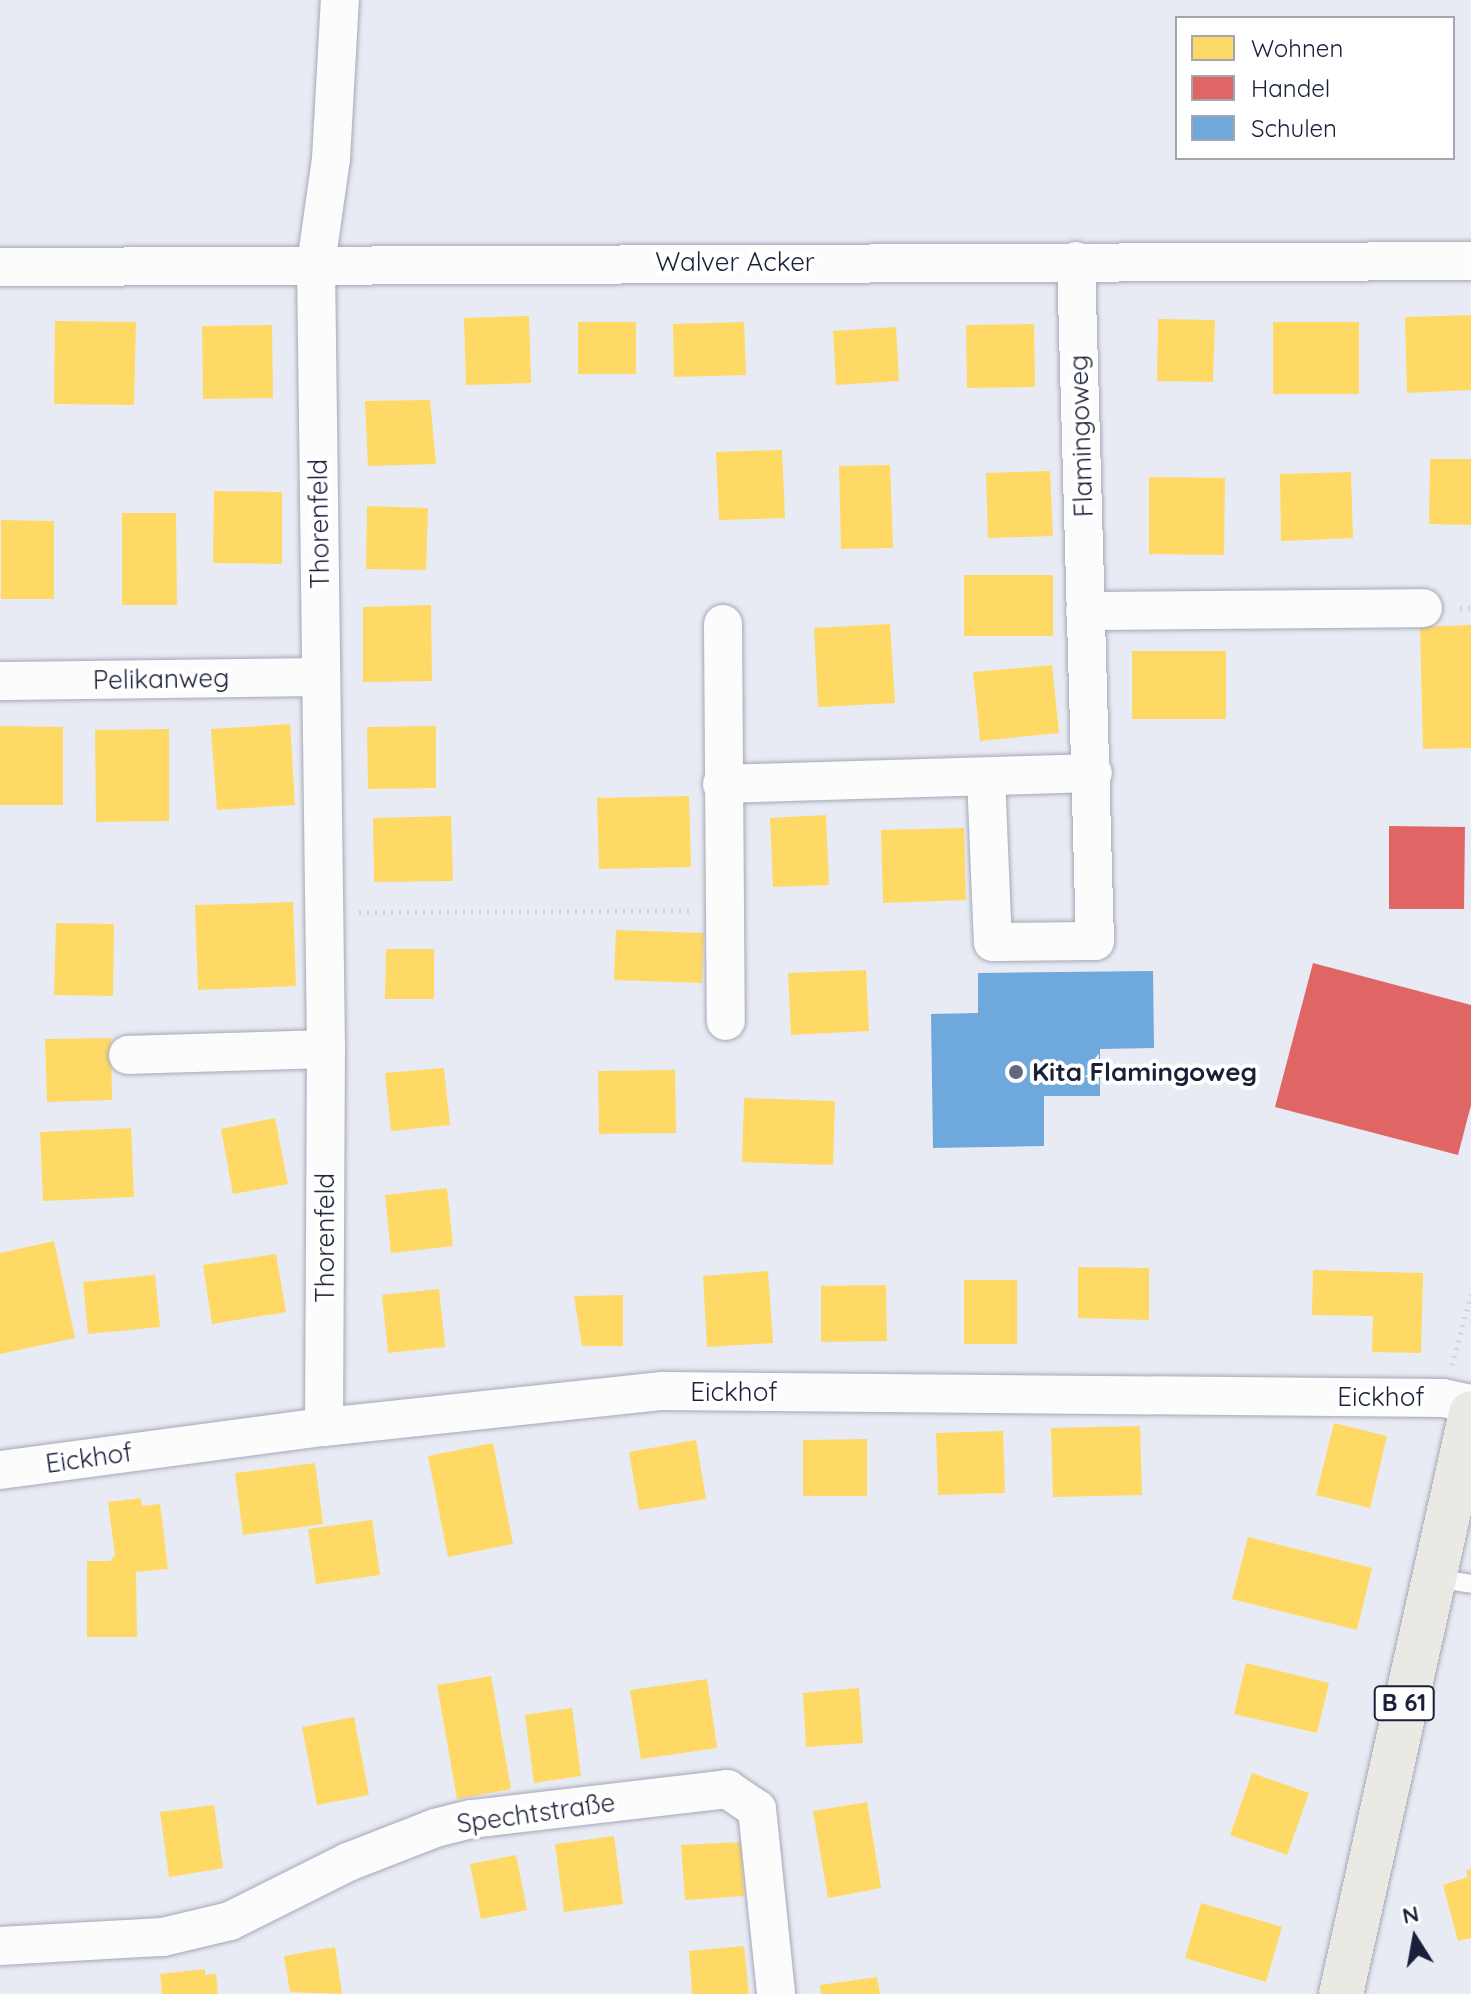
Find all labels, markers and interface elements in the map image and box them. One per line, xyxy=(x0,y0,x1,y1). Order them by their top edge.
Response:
legend xyxy=(1175,16,1455,160)
text: Wohnen xyxy=(1251,33,1343,63)
text: Handel xyxy=(1251,73,1330,103)
text: Schulen xyxy=(1251,113,1337,143)
street label: Walver Acker xyxy=(655,246,815,278)
street label: Flamingoweg xyxy=(1063,354,1099,518)
street label: Thorenfeld xyxy=(302,459,336,589)
street label: Pelikanweg xyxy=(93,662,229,696)
place label: Kita Flamingoweg xyxy=(1032,1056,1257,1088)
marker: Kita Flamingoweg xyxy=(1007,1063,1025,1081)
street label: Thorenfeld xyxy=(309,1173,341,1303)
street label: Eickhof xyxy=(690,1376,778,1408)
street label: Eickhof xyxy=(1337,1381,1425,1413)
street label: Eickhof xyxy=(44,1436,134,1480)
road number: B 61 xyxy=(1372,1683,1436,1723)
street label: Spechtstraße xyxy=(455,1786,617,1840)
north arrow xyxy=(1375,1898,1455,1978)
text: N xyxy=(1400,1899,1421,1930)

